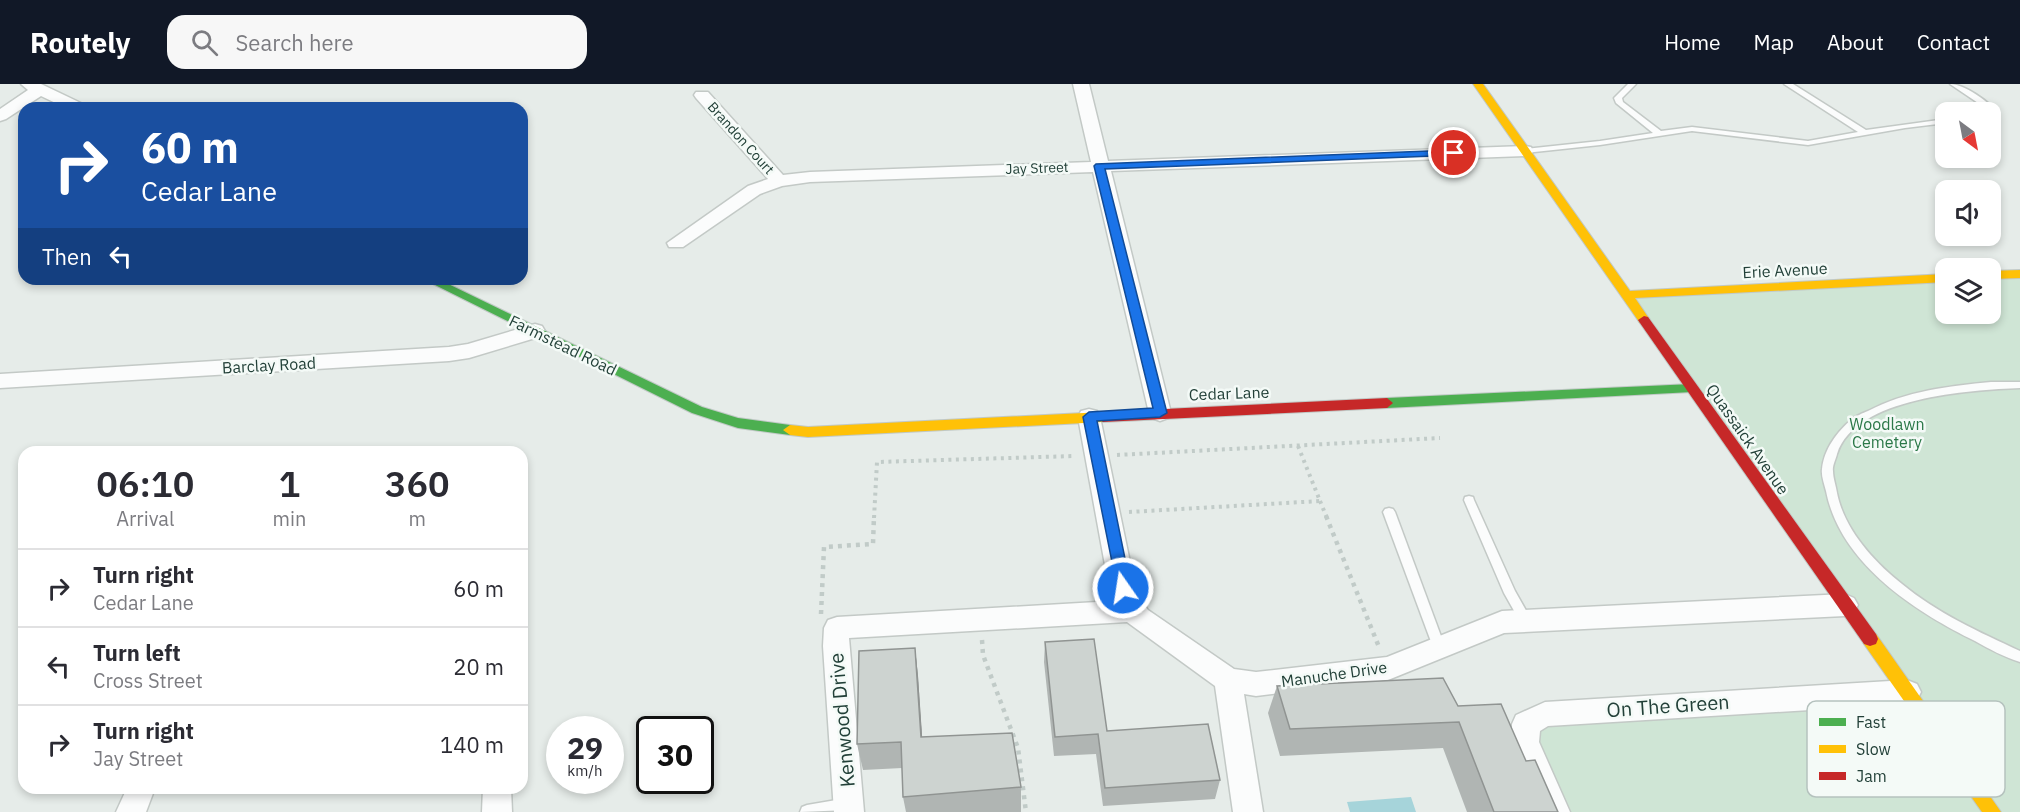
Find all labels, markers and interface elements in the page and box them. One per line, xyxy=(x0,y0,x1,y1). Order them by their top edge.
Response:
search box xyxy=(167,15,587,69)
text: Routely xyxy=(30,24,131,61)
icon: search xyxy=(188,26,221,59)
text: Search here xyxy=(236,28,354,57)
text: Home xyxy=(1664,28,1721,56)
text: Map xyxy=(1754,28,1794,56)
text: About xyxy=(1827,28,1884,56)
text: Contact xyxy=(1917,28,1990,56)
street label: Brandon Court xyxy=(704,98,778,178)
north arrow xyxy=(1935,102,2001,168)
map controls xyxy=(1935,102,2001,324)
text: 60 m xyxy=(141,120,239,175)
icon: right xyxy=(42,126,120,204)
pin xyxy=(1428,127,1479,178)
icon: arrive xyxy=(1437,136,1470,169)
street label: Jay Street xyxy=(1005,158,1069,178)
text: Cedar Lane xyxy=(141,173,277,208)
button: sound xyxy=(1935,180,2001,246)
icon: left xyxy=(104,240,137,273)
text: Then xyxy=(42,242,92,271)
street label: Erie Avenue xyxy=(1742,258,1828,282)
button: layers xyxy=(1935,258,2001,324)
street label: Farmstead Road xyxy=(506,310,620,380)
street label: Barclay Road xyxy=(221,353,317,377)
street label: Quassaick Avenue xyxy=(1702,380,1794,498)
street label: Cedar Lane xyxy=(1188,382,1270,404)
park label: Woodlawn Cemetery xyxy=(1849,414,1925,452)
text: 06:10 xyxy=(96,460,194,507)
text: 1 xyxy=(279,460,300,507)
text: 360 xyxy=(385,460,450,507)
text: Arrival xyxy=(116,505,174,532)
text: min xyxy=(273,505,306,532)
text: m xyxy=(408,505,426,532)
position arrow xyxy=(1091,556,1155,620)
text: Turn right xyxy=(93,560,194,589)
icon: right xyxy=(42,572,75,605)
text: 60 m xyxy=(453,574,504,603)
text: Cedar Lane xyxy=(93,589,194,616)
text: Turn left xyxy=(93,638,181,667)
icon: left xyxy=(42,650,75,683)
text: 20 m xyxy=(453,652,504,681)
street label: Kenwood Drive xyxy=(822,652,861,788)
street label: Manuche Drive xyxy=(1280,657,1388,691)
text: Cross Street xyxy=(93,667,203,694)
street label: On The Green xyxy=(1606,688,1730,723)
legend xyxy=(1807,701,2005,797)
text: Fast xyxy=(1856,712,1886,732)
text: Turn right xyxy=(93,716,194,745)
speed limit sign: 30 xyxy=(636,716,714,794)
icon: right xyxy=(42,728,75,761)
text: 29 xyxy=(567,728,603,767)
text: 140 m xyxy=(440,730,504,759)
text: Slow xyxy=(1856,739,1891,759)
text: Jay Street xyxy=(93,745,183,772)
text: km/h xyxy=(567,761,603,780)
text: Jam xyxy=(1856,766,1887,786)

